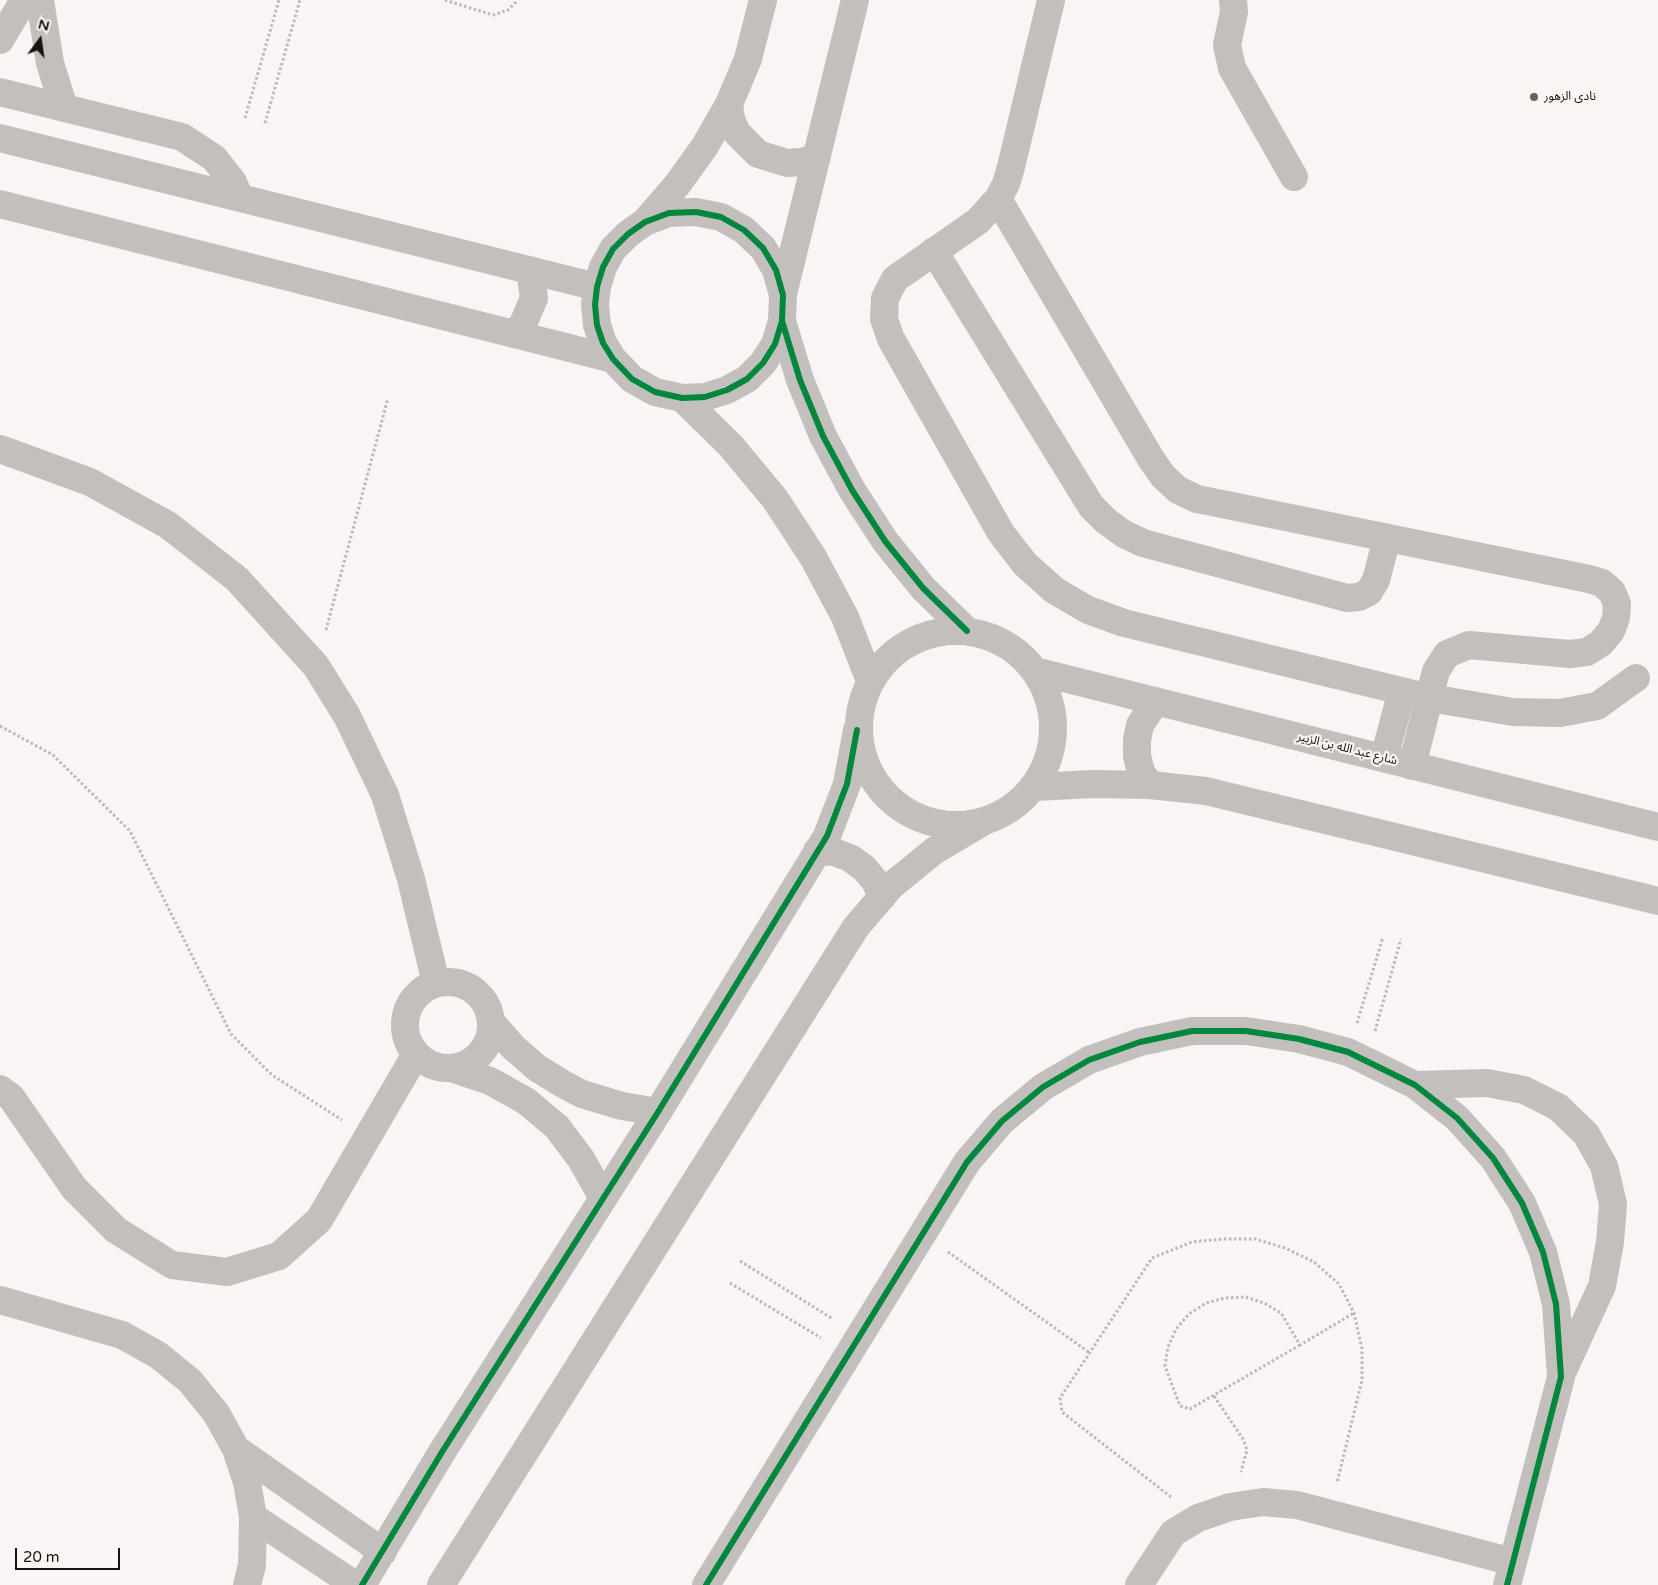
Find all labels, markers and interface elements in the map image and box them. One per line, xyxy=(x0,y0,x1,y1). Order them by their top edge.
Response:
north arrow xyxy=(15,15,65,65)
text: N xyxy=(36,15,51,35)
place label: نادى الزهور xyxy=(1544,90,1596,104)
marker: نادى الزهور xyxy=(1528,91,1540,103)
street label: شارع عبد الله بن الزبير xyxy=(1295,730,1399,768)
scale bar xyxy=(18,1538,122,1570)
text: 20 m xyxy=(23,1548,60,1566)

